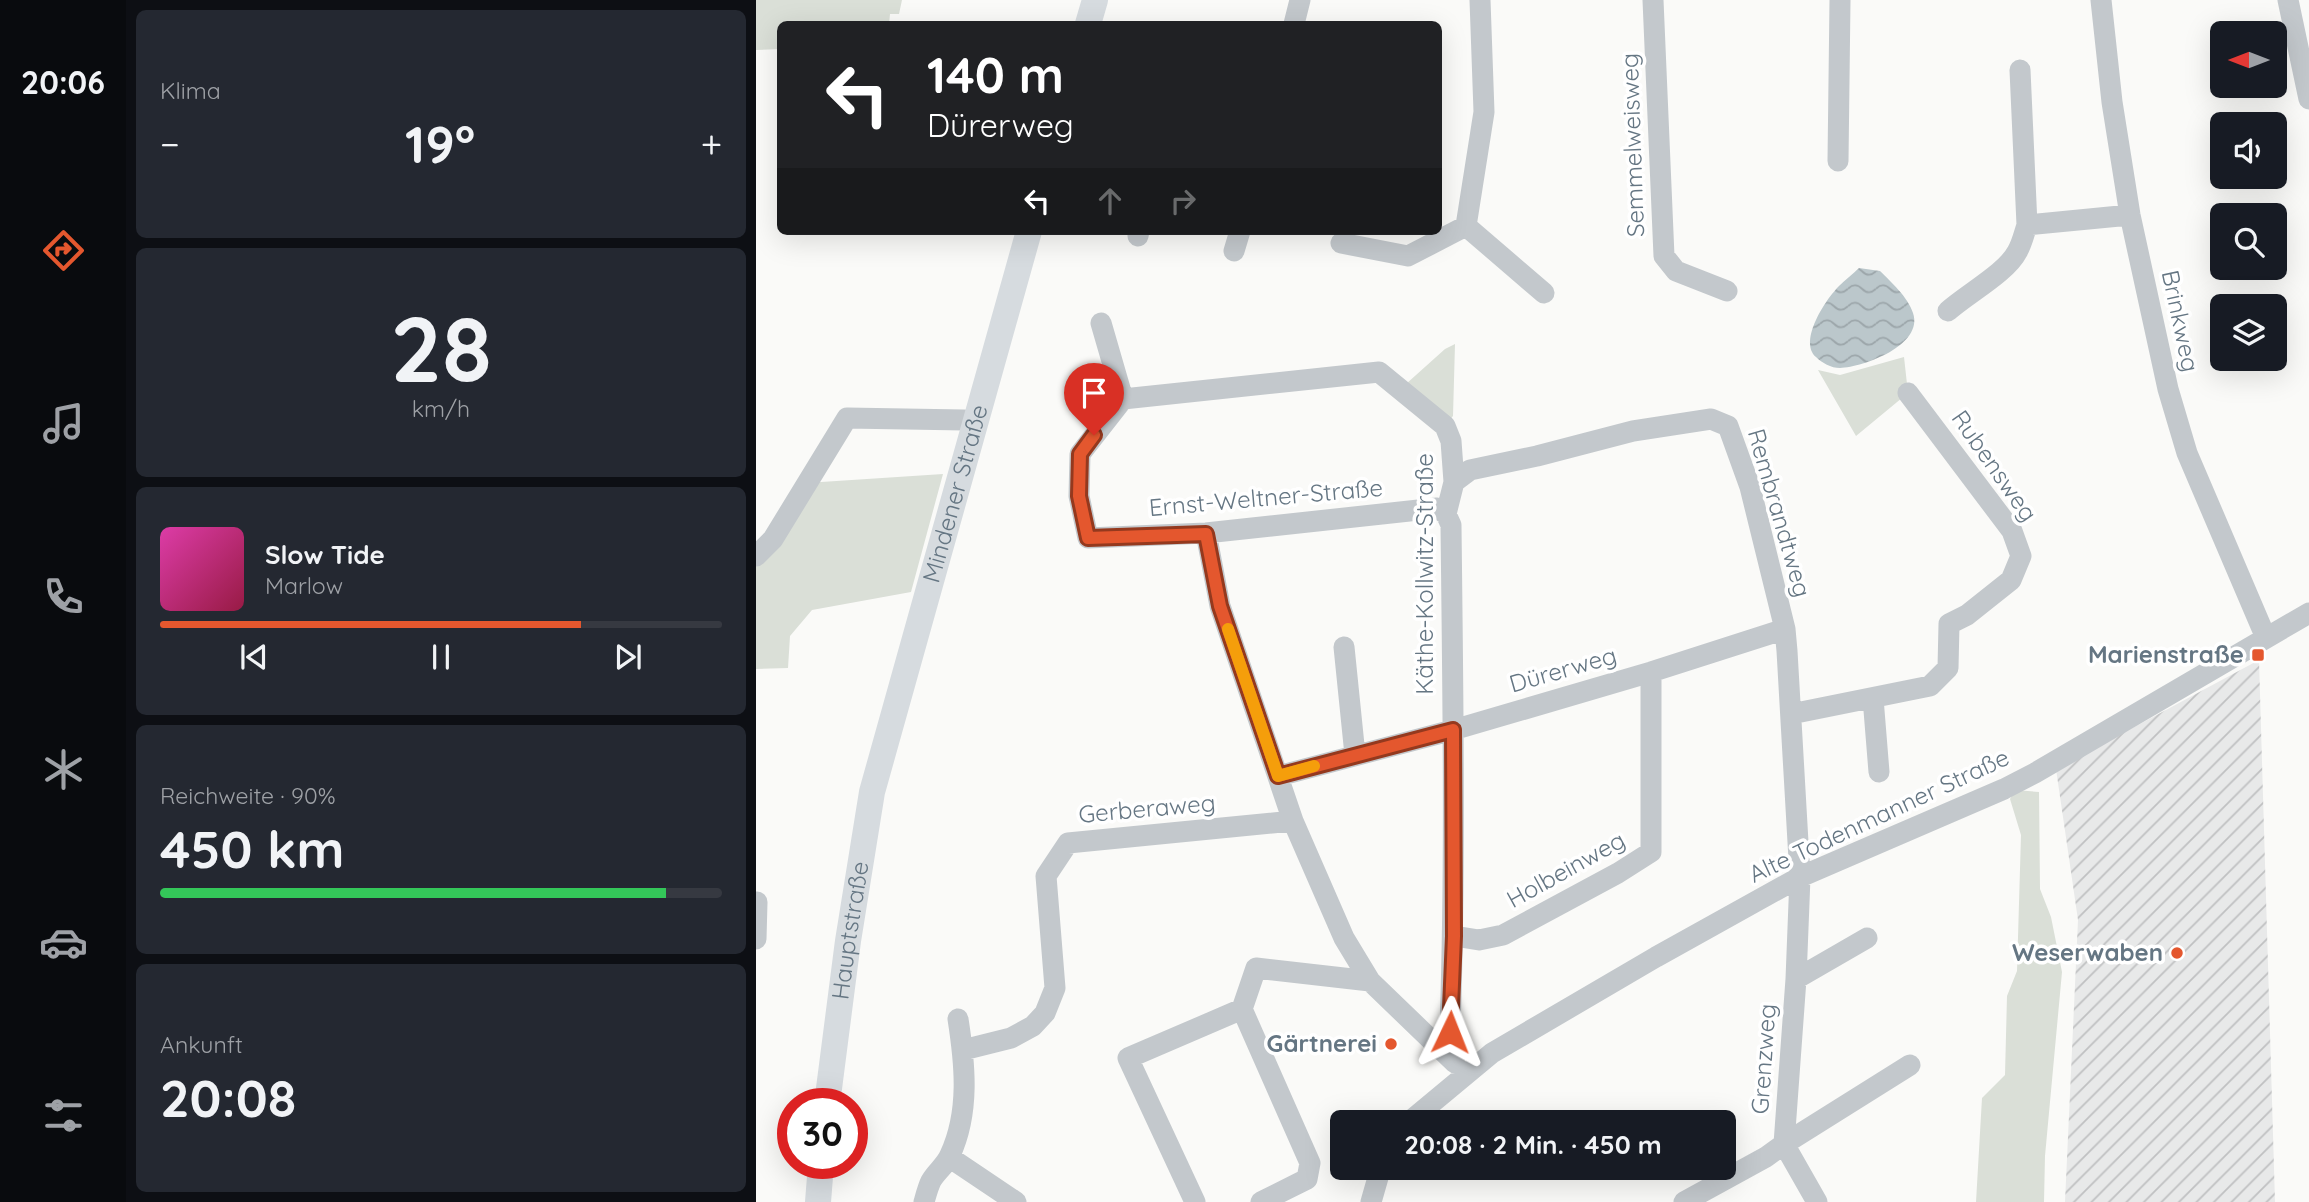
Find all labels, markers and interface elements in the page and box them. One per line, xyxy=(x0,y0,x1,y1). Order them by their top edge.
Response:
north arrow xyxy=(2210,21,2287,98)
map controls xyxy=(2210,21,2287,371)
text: 140 m xyxy=(927,44,1064,105)
icon: left xyxy=(812,49,903,140)
street label: Semmelweisweg xyxy=(1614,53,1650,238)
text: 20:06 xyxy=(21,62,105,102)
text: Klima xyxy=(160,76,221,105)
text: Dürerweg xyxy=(927,105,1074,145)
text: 19° xyxy=(405,111,475,176)
button: sound xyxy=(2210,112,2287,189)
text: − xyxy=(160,120,180,168)
text: + xyxy=(701,120,722,168)
icon: left xyxy=(1018,182,1056,220)
icon: ahead xyxy=(1091,182,1129,220)
icon: right xyxy=(1164,182,1202,220)
button: search xyxy=(2210,203,2287,280)
icon: directions xyxy=(39,226,88,275)
street label: Brinkweg xyxy=(2156,267,2206,374)
text: 28 xyxy=(390,291,492,405)
button: layers xyxy=(2210,294,2287,371)
pin xyxy=(1064,363,1124,435)
icon: arrive xyxy=(1075,374,1113,412)
text: km/h xyxy=(412,394,470,423)
icon: music xyxy=(39,399,88,448)
street label: Mindener Straße xyxy=(915,401,994,586)
street label: Rubensweg xyxy=(1945,404,2044,527)
street label: Rembrandtweg xyxy=(1742,425,1818,600)
street label: Käthe-Kollwitz-Straße xyxy=(1409,453,1439,695)
street label: Ernst-Weltner-Straße xyxy=(1148,472,1384,522)
text: Slow Tide xyxy=(265,538,385,571)
text: Marlow xyxy=(265,571,343,600)
icon: phone xyxy=(39,572,88,621)
icon: previous xyxy=(235,638,273,676)
icon: pause xyxy=(422,638,460,676)
icon: next xyxy=(609,638,647,676)
street label: Dürerweg xyxy=(1506,639,1620,699)
place label: Marienstraße xyxy=(2088,639,2244,669)
marker: Marienstraße xyxy=(2250,647,2266,663)
street label: Alte Todenmanner Straße xyxy=(1744,741,2014,889)
icon: climate xyxy=(39,745,88,794)
text: Reichweite · 90% xyxy=(160,781,336,810)
street label: Gerberaweg xyxy=(1077,787,1217,829)
text: 450 km xyxy=(160,816,345,881)
street label: Holbeinweg xyxy=(1501,824,1630,914)
street label: Hauptstraße xyxy=(825,859,875,1001)
icon: car xyxy=(39,918,88,967)
place label: Weserwaben xyxy=(2012,937,2163,967)
marker: Weserwaben xyxy=(2169,945,2185,961)
position arrow xyxy=(1413,995,1487,1069)
street label: Grenzweg xyxy=(1744,1003,1782,1115)
place label: Gärtnerei xyxy=(1266,1028,1377,1058)
text: Ankunft xyxy=(160,1030,243,1059)
marker: Gärtnerei xyxy=(1383,1036,1399,1052)
text: 20:08 xyxy=(160,1065,296,1130)
speed limit sign: 30 xyxy=(777,1088,868,1179)
icon: filters xyxy=(39,1091,88,1140)
text: 20:08 · 2 Min. · 450 m xyxy=(1404,1128,1662,1161)

